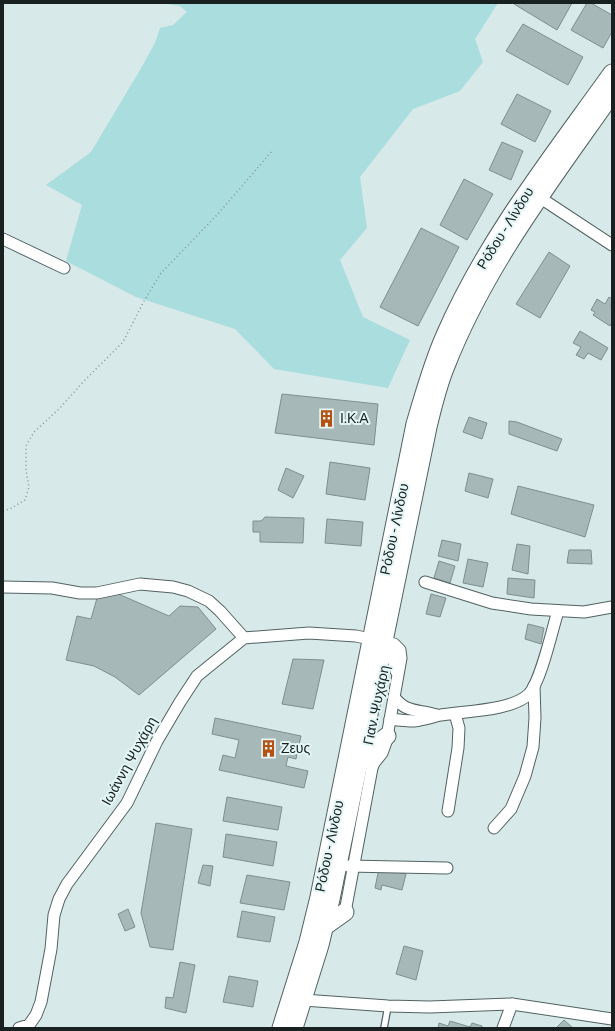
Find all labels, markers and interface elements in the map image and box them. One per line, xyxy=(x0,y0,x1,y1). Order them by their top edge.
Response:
street label: Ρόδου - Λίνδου xyxy=(473,184,537,272)
building icon: Ι.Κ.Α xyxy=(317,408,337,428)
place label: Ι.Κ.Α xyxy=(340,409,369,427)
street label: Ρόδου - Λίνδου xyxy=(375,481,413,577)
street label: Γιαν. Ψυχάρη xyxy=(359,663,393,747)
street label: Ιωάννη Ψυχάρη xyxy=(97,714,161,808)
building icon: Ζευς xyxy=(258,738,278,758)
place label: Ζευς xyxy=(281,739,310,757)
street label: Ρόδου - Λίνδου xyxy=(310,798,348,894)

